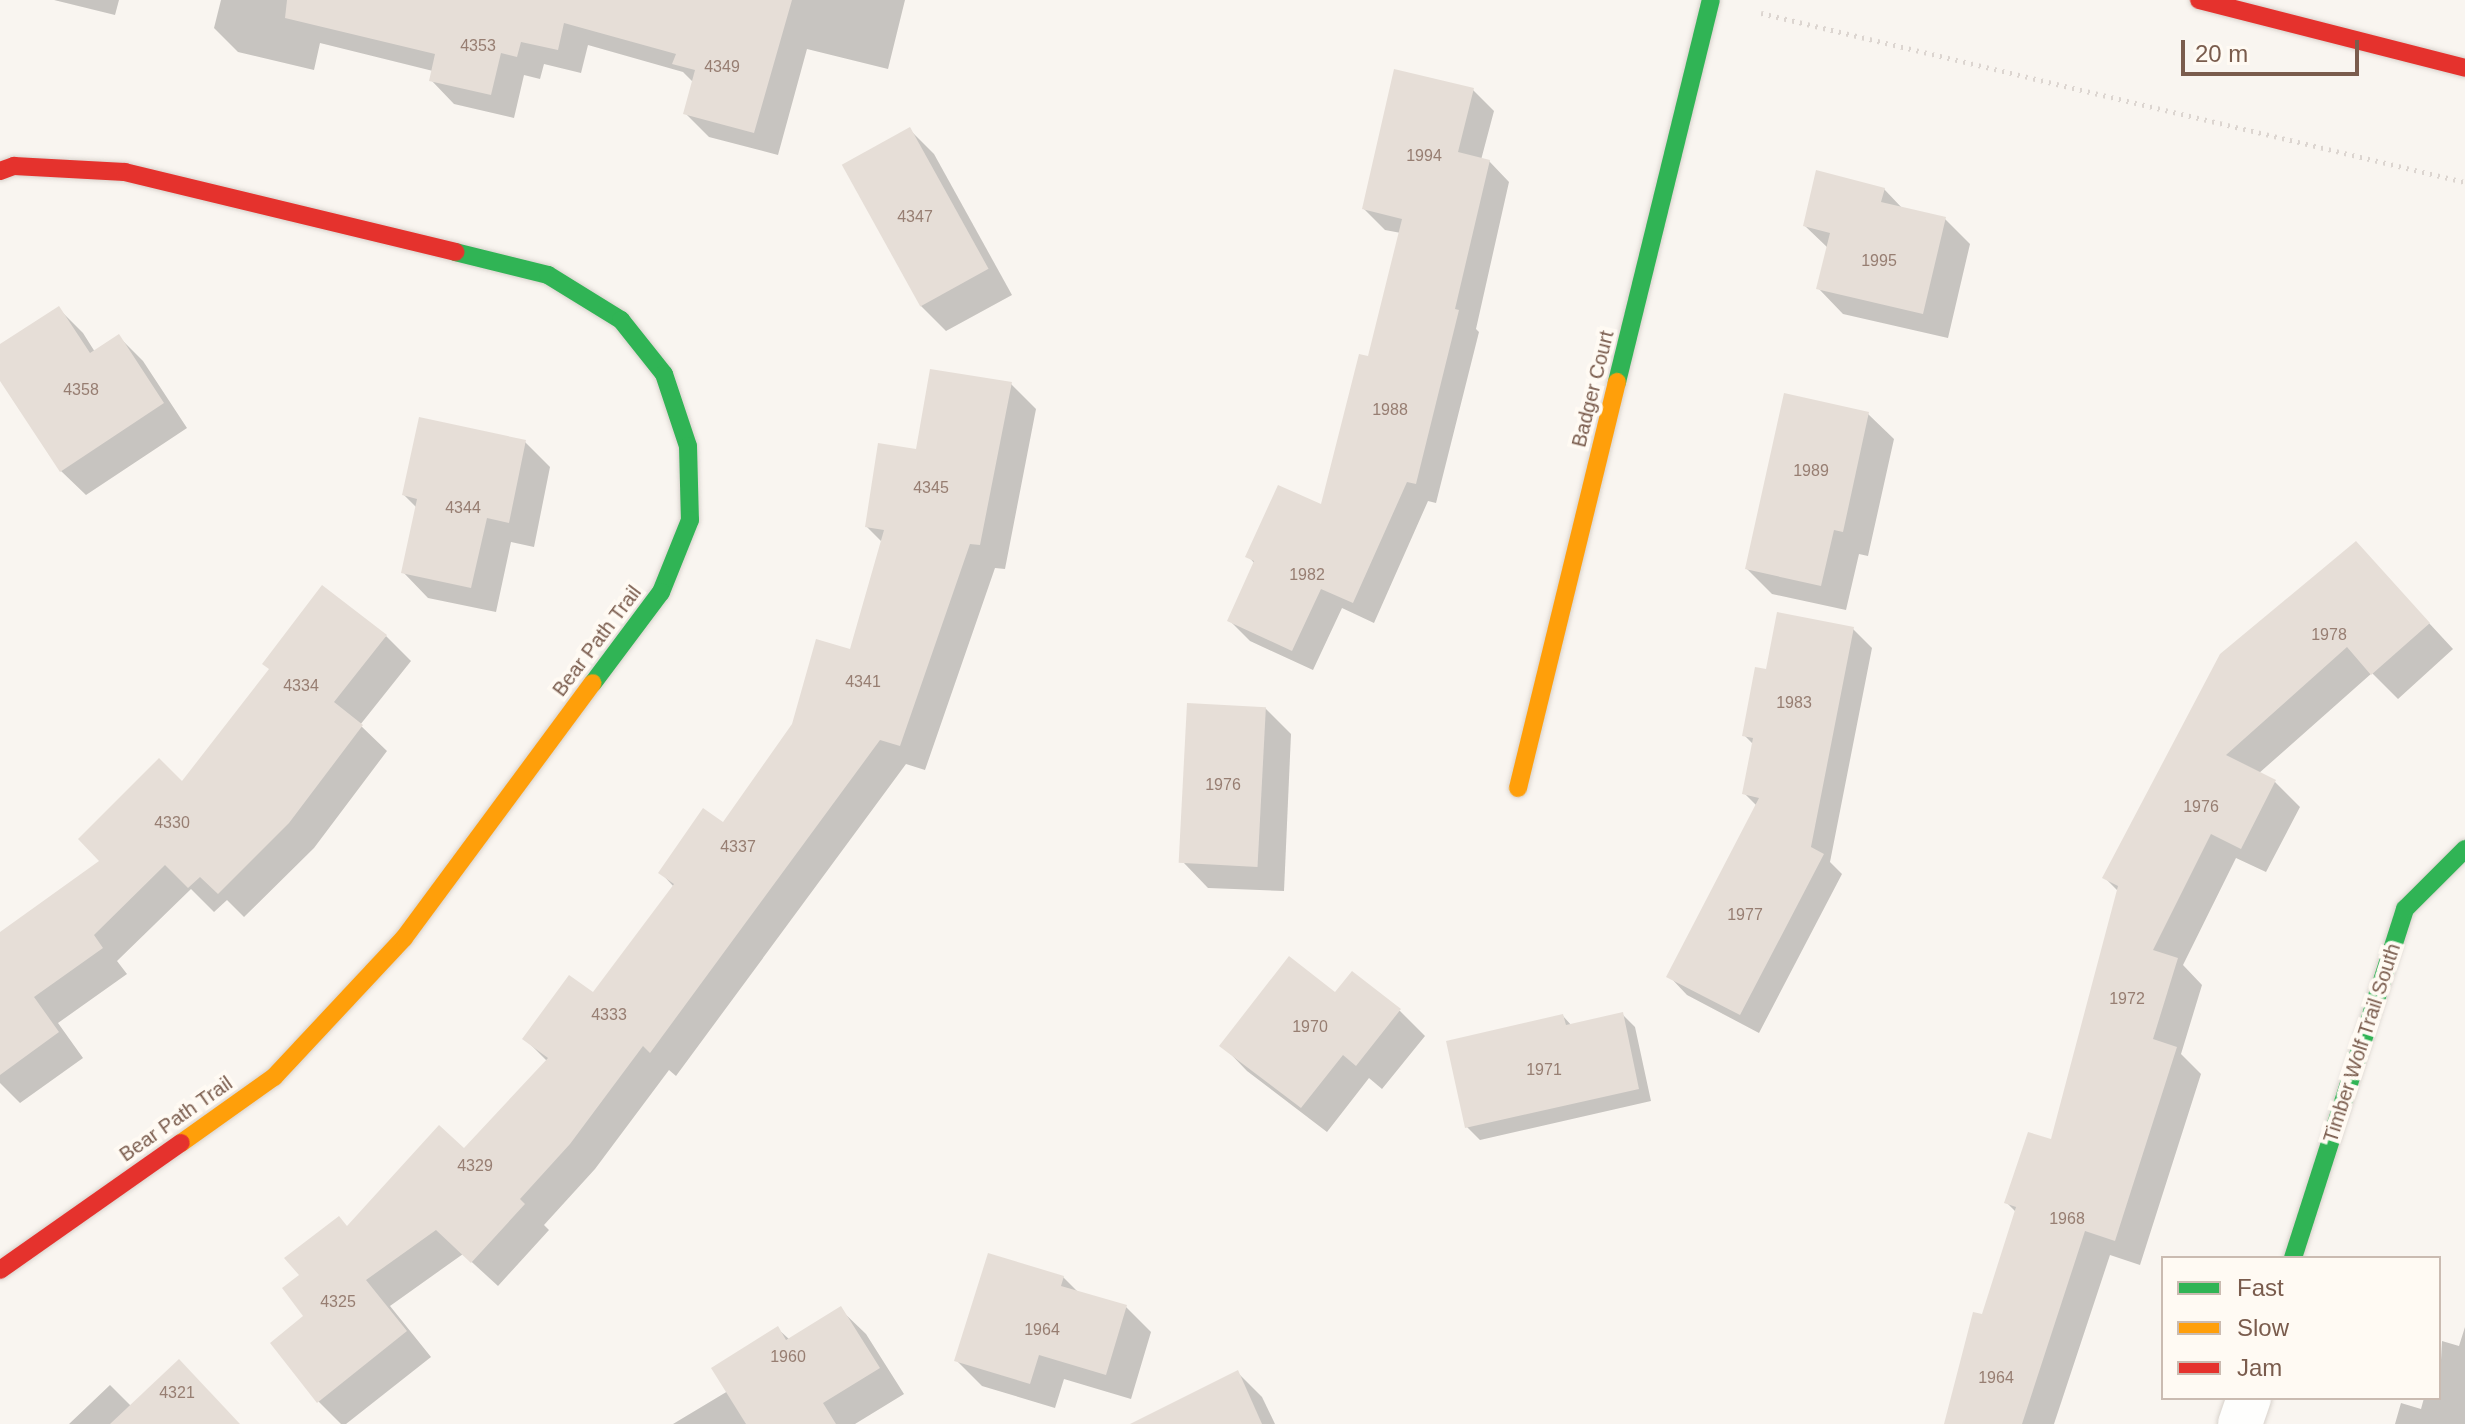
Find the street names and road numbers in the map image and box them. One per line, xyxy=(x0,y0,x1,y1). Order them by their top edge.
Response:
street label: Badger Court xyxy=(1567,328,1619,450)
street label: Bear Path Trail xyxy=(548,581,646,701)
street label: Timber Wolf Trail South xyxy=(2318,940,2406,1146)
street label: Bear Path Trail xyxy=(115,1071,237,1167)

